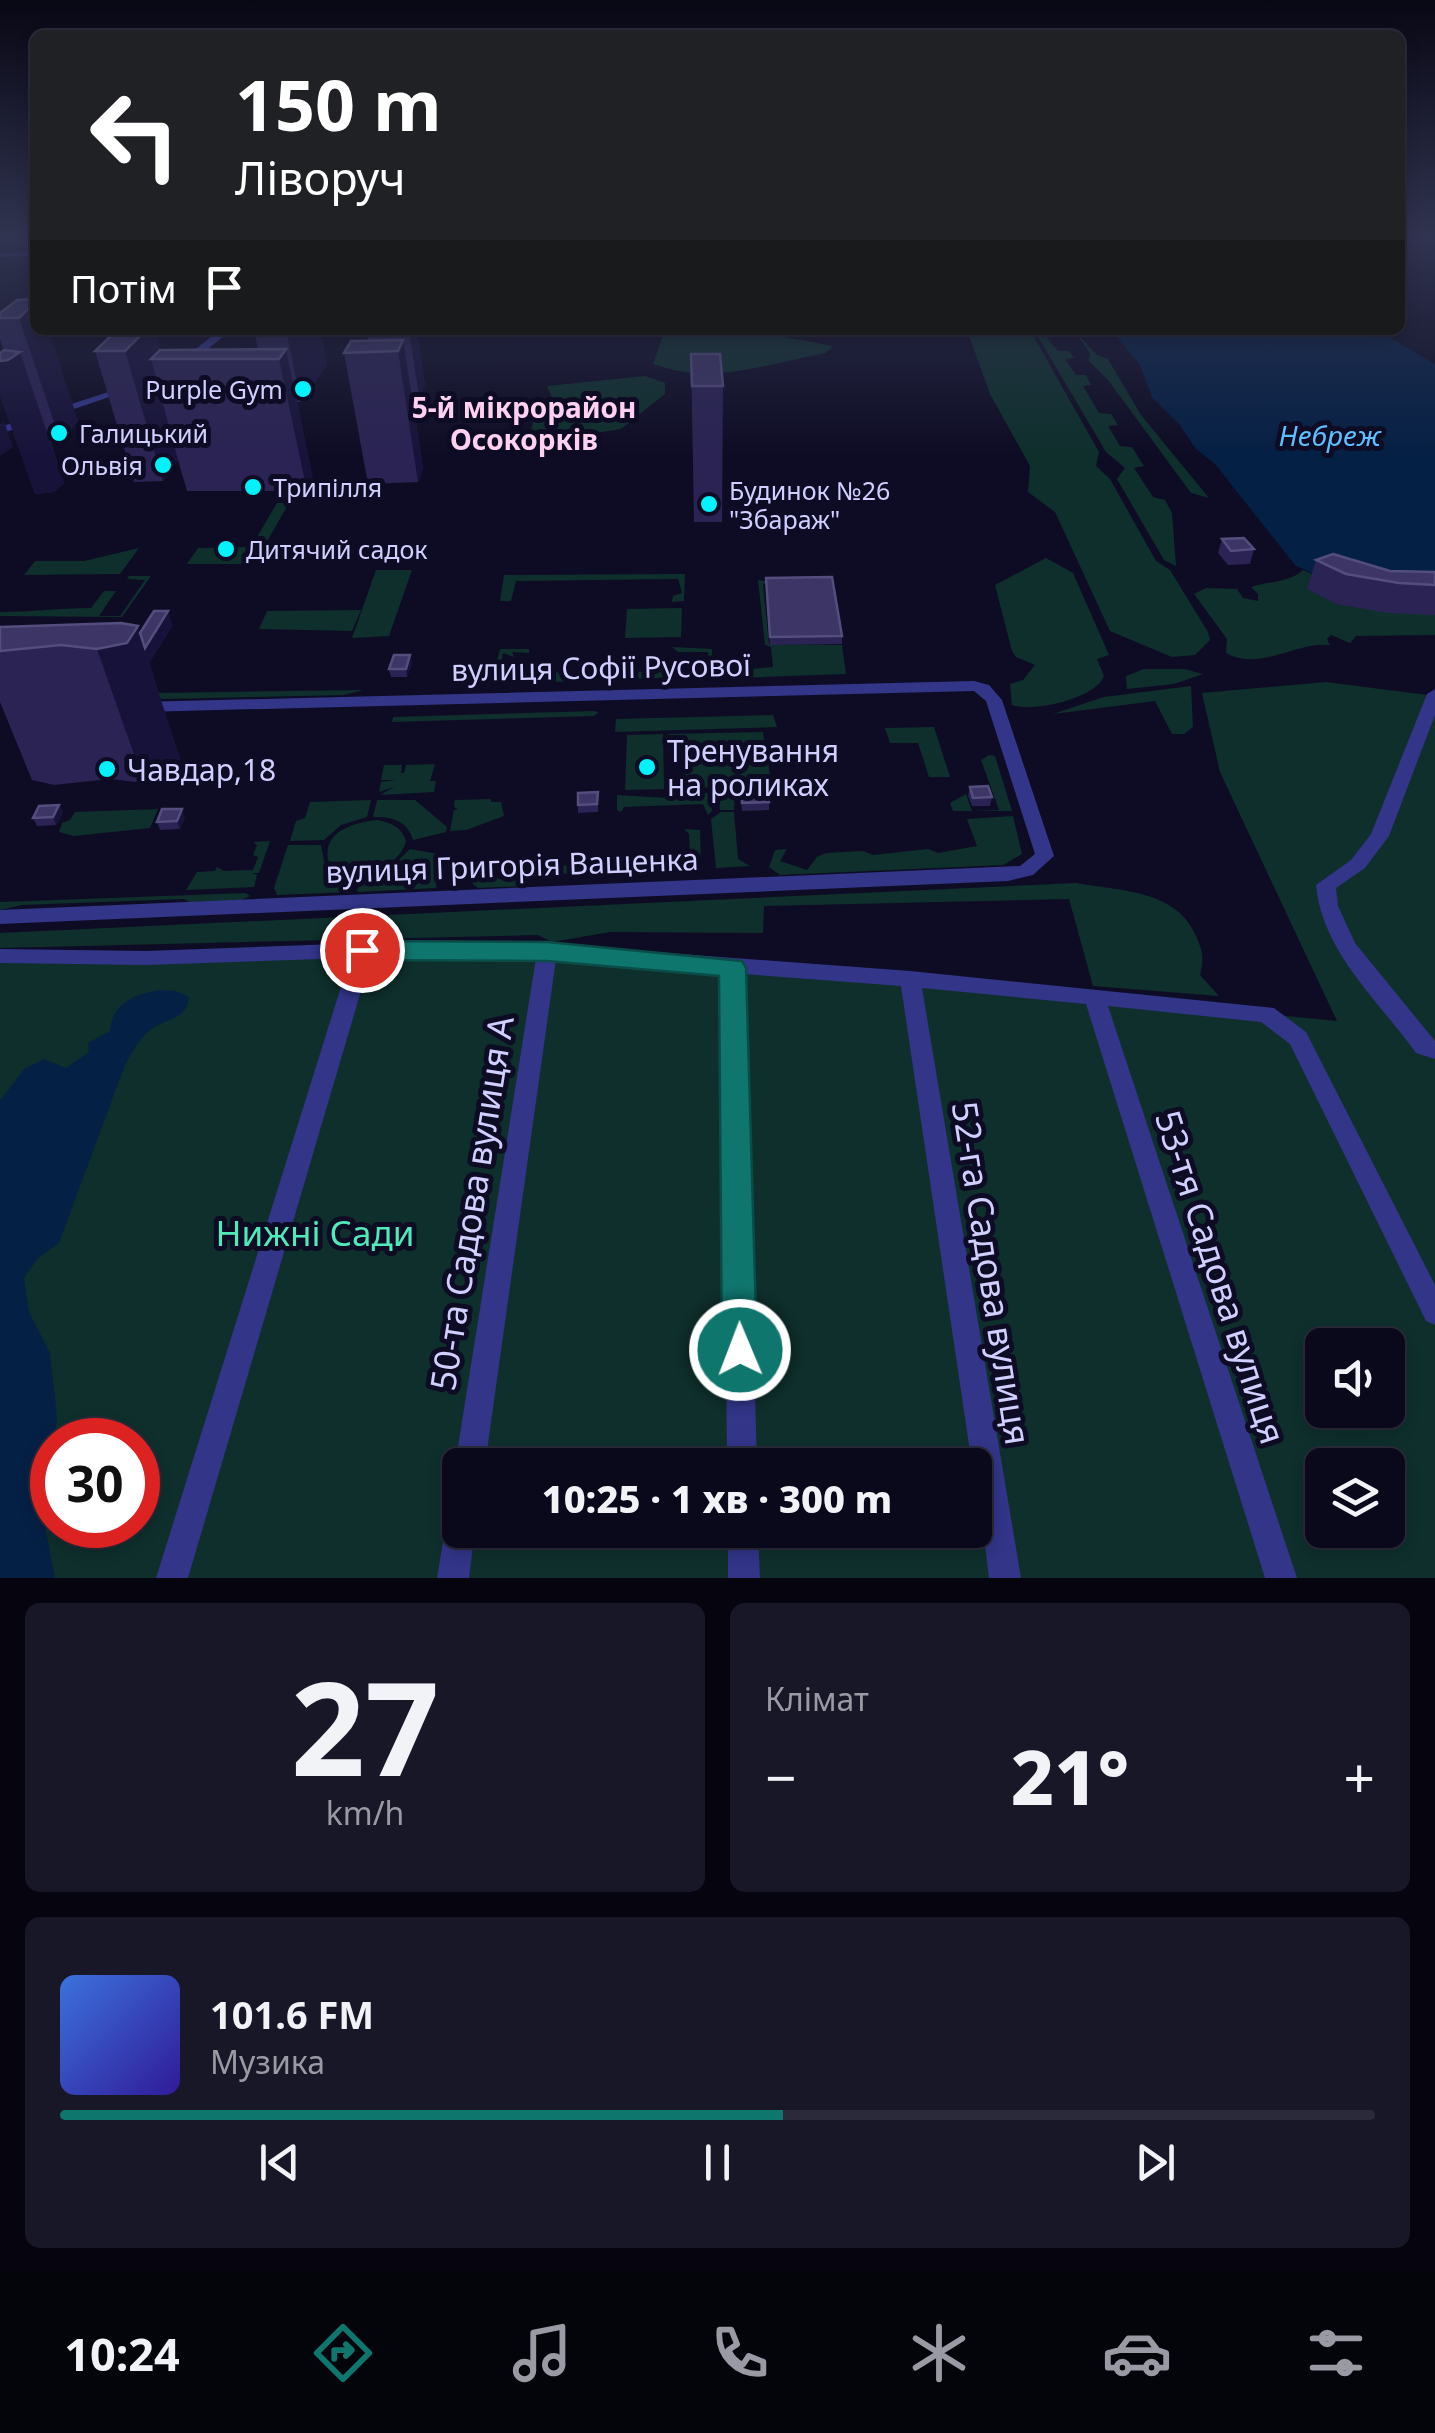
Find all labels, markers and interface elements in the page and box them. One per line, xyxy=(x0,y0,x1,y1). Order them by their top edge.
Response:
text: 150 m xyxy=(235,56,442,152)
icon: left xyxy=(70,70,200,200)
text: Ліворуч xyxy=(235,147,406,208)
icon: arrive xyxy=(197,260,252,315)
text: Потім xyxy=(70,262,177,314)
place label: Purple Gym xyxy=(145,372,283,406)
marker: Purple Gym xyxy=(292,378,314,400)
district label: 5-й мікрорайон Осокорків xyxy=(412,388,636,458)
place label: Галицький xyxy=(79,416,208,450)
water label: Небреж xyxy=(1279,416,1382,454)
marker: Галицький xyxy=(48,422,70,444)
place label: Ольвія xyxy=(61,448,143,482)
marker: Ольвія xyxy=(152,454,174,476)
place label: Трипілля xyxy=(273,470,382,504)
place label: Будинок №26 "Збараж" xyxy=(729,473,890,536)
marker: Трипілля xyxy=(242,476,264,498)
marker: Будинок №26 "Збараж" xyxy=(698,493,720,515)
place label: Дитячий садок xyxy=(246,532,428,566)
marker: Дитячий садок xyxy=(215,538,237,560)
street label: вулиця Софії Русової xyxy=(451,644,752,690)
place label: Тренування на роликах xyxy=(667,730,839,805)
place label: Чавдар,18 xyxy=(127,749,276,790)
marker: Тренування на роликах xyxy=(636,756,658,778)
marker: Чавдар,18 xyxy=(96,758,118,780)
street label: вулиця Григорія Ващенка xyxy=(325,838,699,892)
pin xyxy=(320,908,405,993)
icon: arrive xyxy=(335,923,390,978)
street label: 50-та Садова вулиця А xyxy=(418,1012,524,1394)
street label: 52-га Садова вулиця xyxy=(942,1098,1042,1448)
street label: 53-тя Садова вулиця xyxy=(1145,1104,1297,1450)
park label: Нижні Сади xyxy=(216,1209,414,1256)
position arrow xyxy=(688,1298,792,1402)
map controls xyxy=(1305,1328,1405,1548)
button: sound xyxy=(1305,1328,1405,1428)
speed limit sign: 30 xyxy=(30,1418,160,1548)
button: layers xyxy=(1305,1448,1405,1548)
text: 10:25 · 1 хв · 300 m xyxy=(542,1472,892,1524)
text: 27 xyxy=(291,1637,439,1814)
text: Клімат xyxy=(765,1677,869,1720)
text: 21° xyxy=(1011,1725,1129,1827)
text: − xyxy=(765,1739,796,1814)
text: + xyxy=(1344,1739,1375,1814)
text: km/h xyxy=(326,1791,404,1834)
text: 101.6 FM xyxy=(210,1988,374,2040)
text: Музика xyxy=(210,2040,325,2083)
icon: previous xyxy=(252,2135,307,2190)
icon: pause xyxy=(690,2135,745,2190)
icon: next xyxy=(1128,2135,1183,2190)
icon: directions xyxy=(308,2318,378,2388)
icon: music xyxy=(507,2318,577,2388)
icon: phone xyxy=(705,2318,775,2388)
icon: climate xyxy=(904,2318,974,2388)
icon: car xyxy=(1102,2318,1172,2388)
icon: filters xyxy=(1301,2318,1371,2388)
text: 10:24 xyxy=(64,2323,180,2384)

